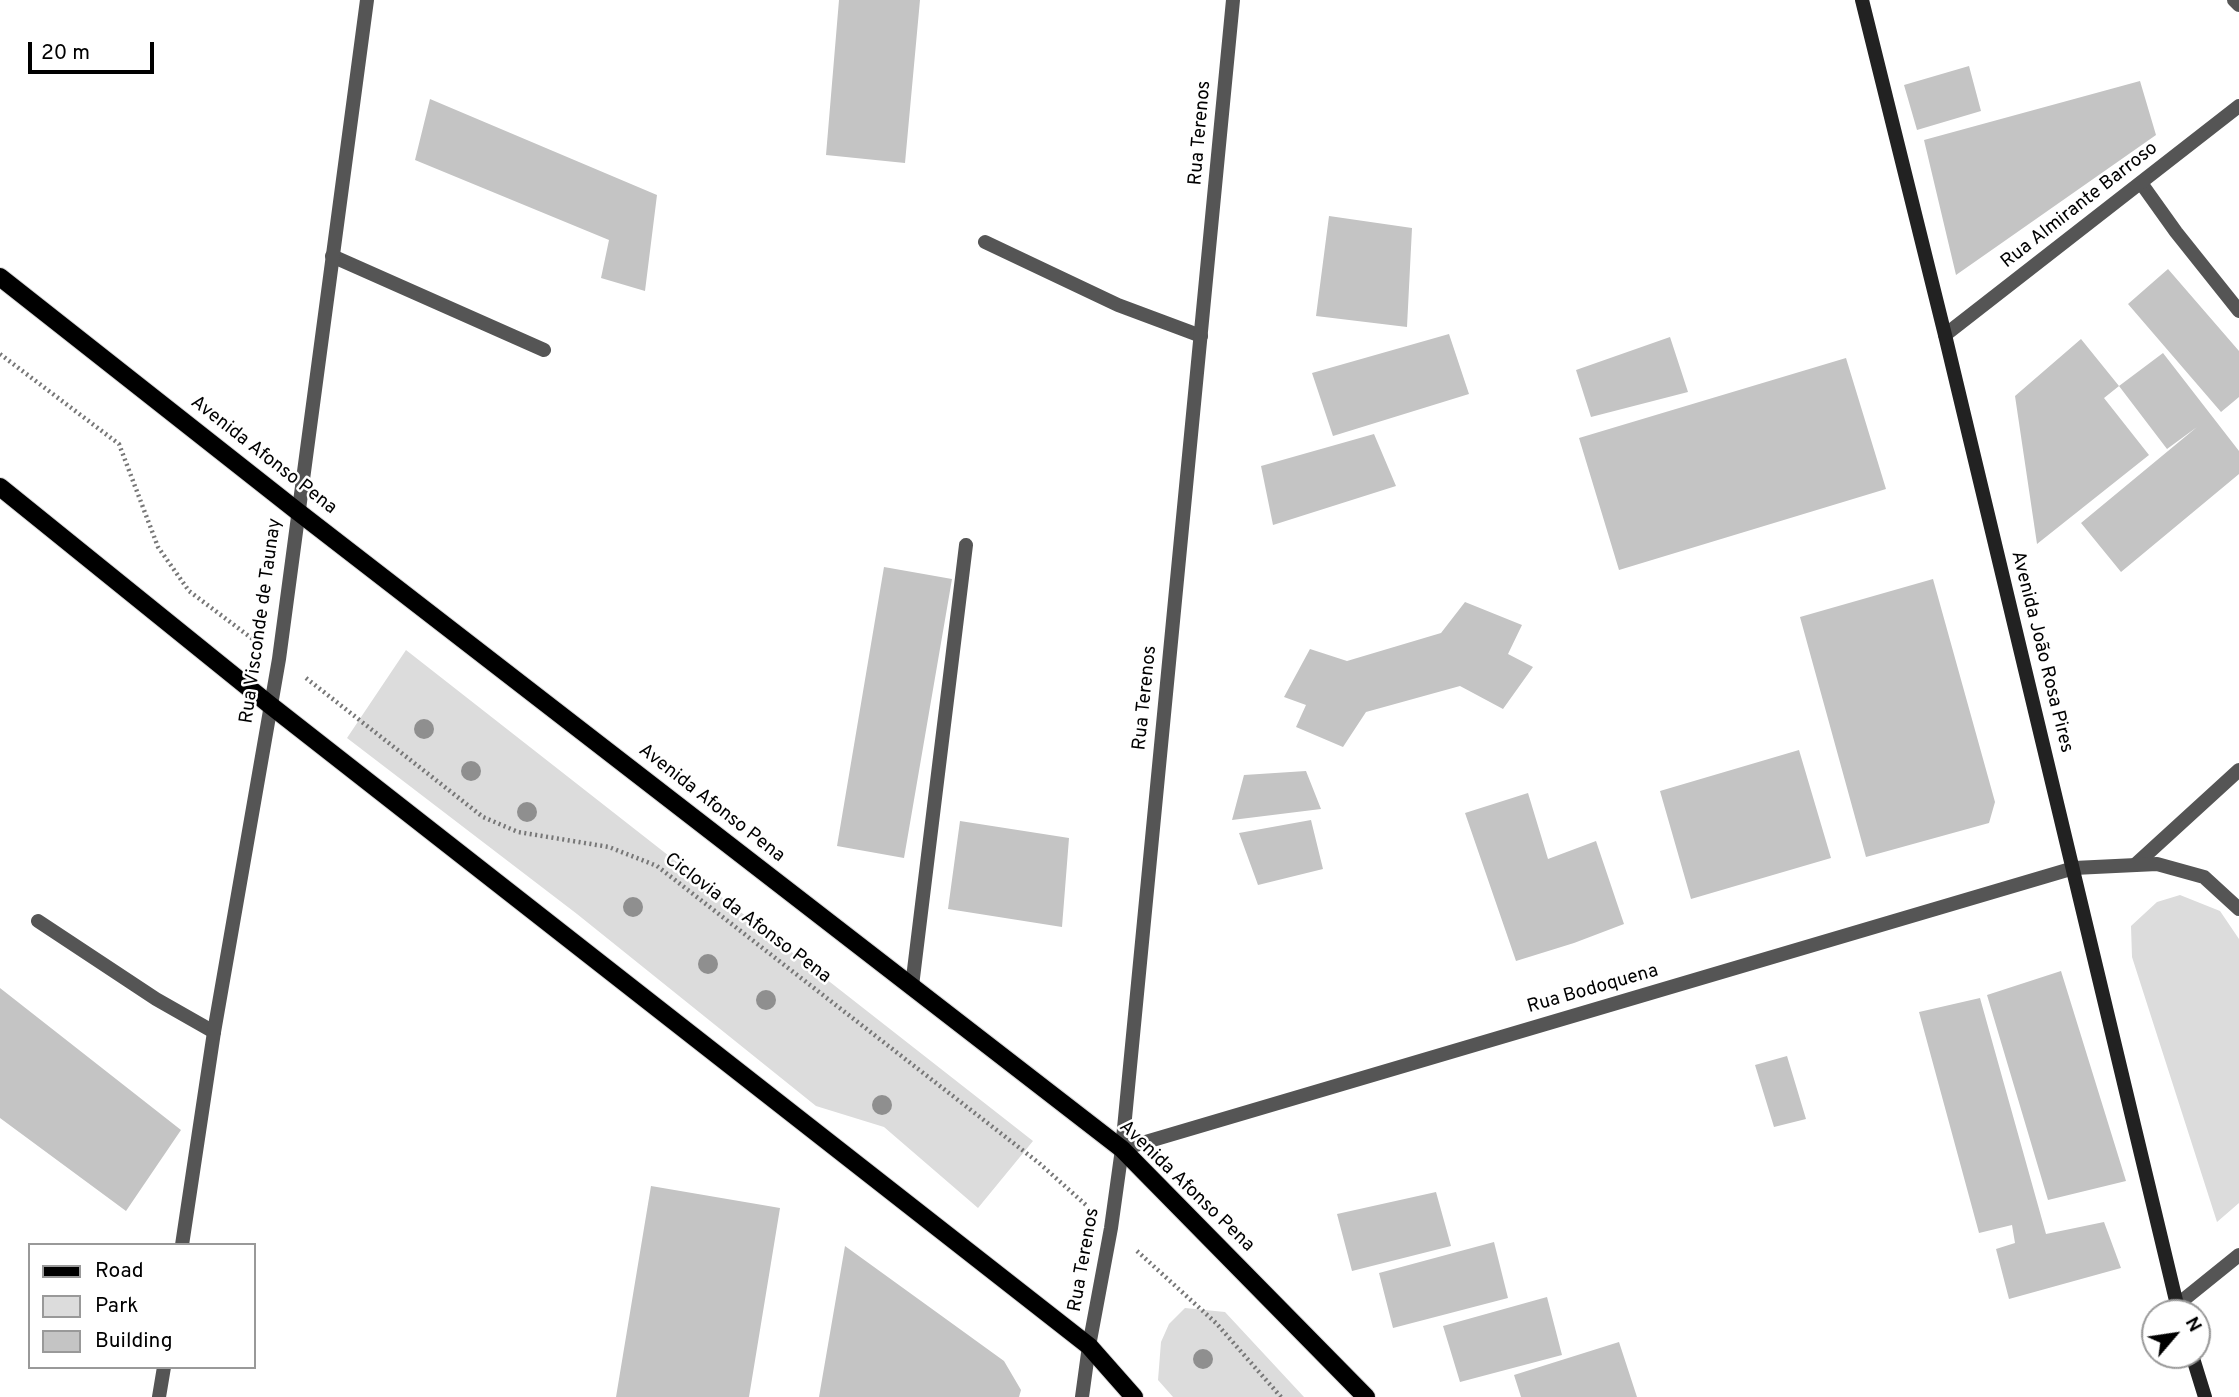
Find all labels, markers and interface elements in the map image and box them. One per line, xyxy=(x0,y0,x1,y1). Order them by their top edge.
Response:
scale bar xyxy=(32,28,158,72)
text: 20 m xyxy=(41,40,90,67)
street label: Rua Terenos xyxy=(1185,80,1217,186)
street label: Rua Almirante Barroso xyxy=(1997,138,2163,274)
street label: Avenida Afonso Pena xyxy=(185,392,341,520)
street label: Rua Visconde de Taunay xyxy=(236,517,288,725)
street label: Avenida João Rosa Pires xyxy=(2005,549,2077,755)
street label: Rua Terenos xyxy=(1129,645,1163,751)
street label: Avenida Afonso Pena xyxy=(633,740,789,868)
street label: Ciclovia da Afonso Pena xyxy=(659,849,835,989)
street label: Rua Bodoquena xyxy=(1525,960,1661,1020)
street label: Avenida Afonso Pena xyxy=(1114,1116,1258,1258)
street label: Rua Terenos xyxy=(1065,1206,1105,1314)
legend xyxy=(28,1243,256,1369)
text: Road xyxy=(95,1258,144,1285)
text: Park xyxy=(95,1293,138,1320)
north arrow xyxy=(2141,1299,2211,1369)
text: N xyxy=(2179,1313,2206,1337)
text: Building xyxy=(95,1328,173,1355)

